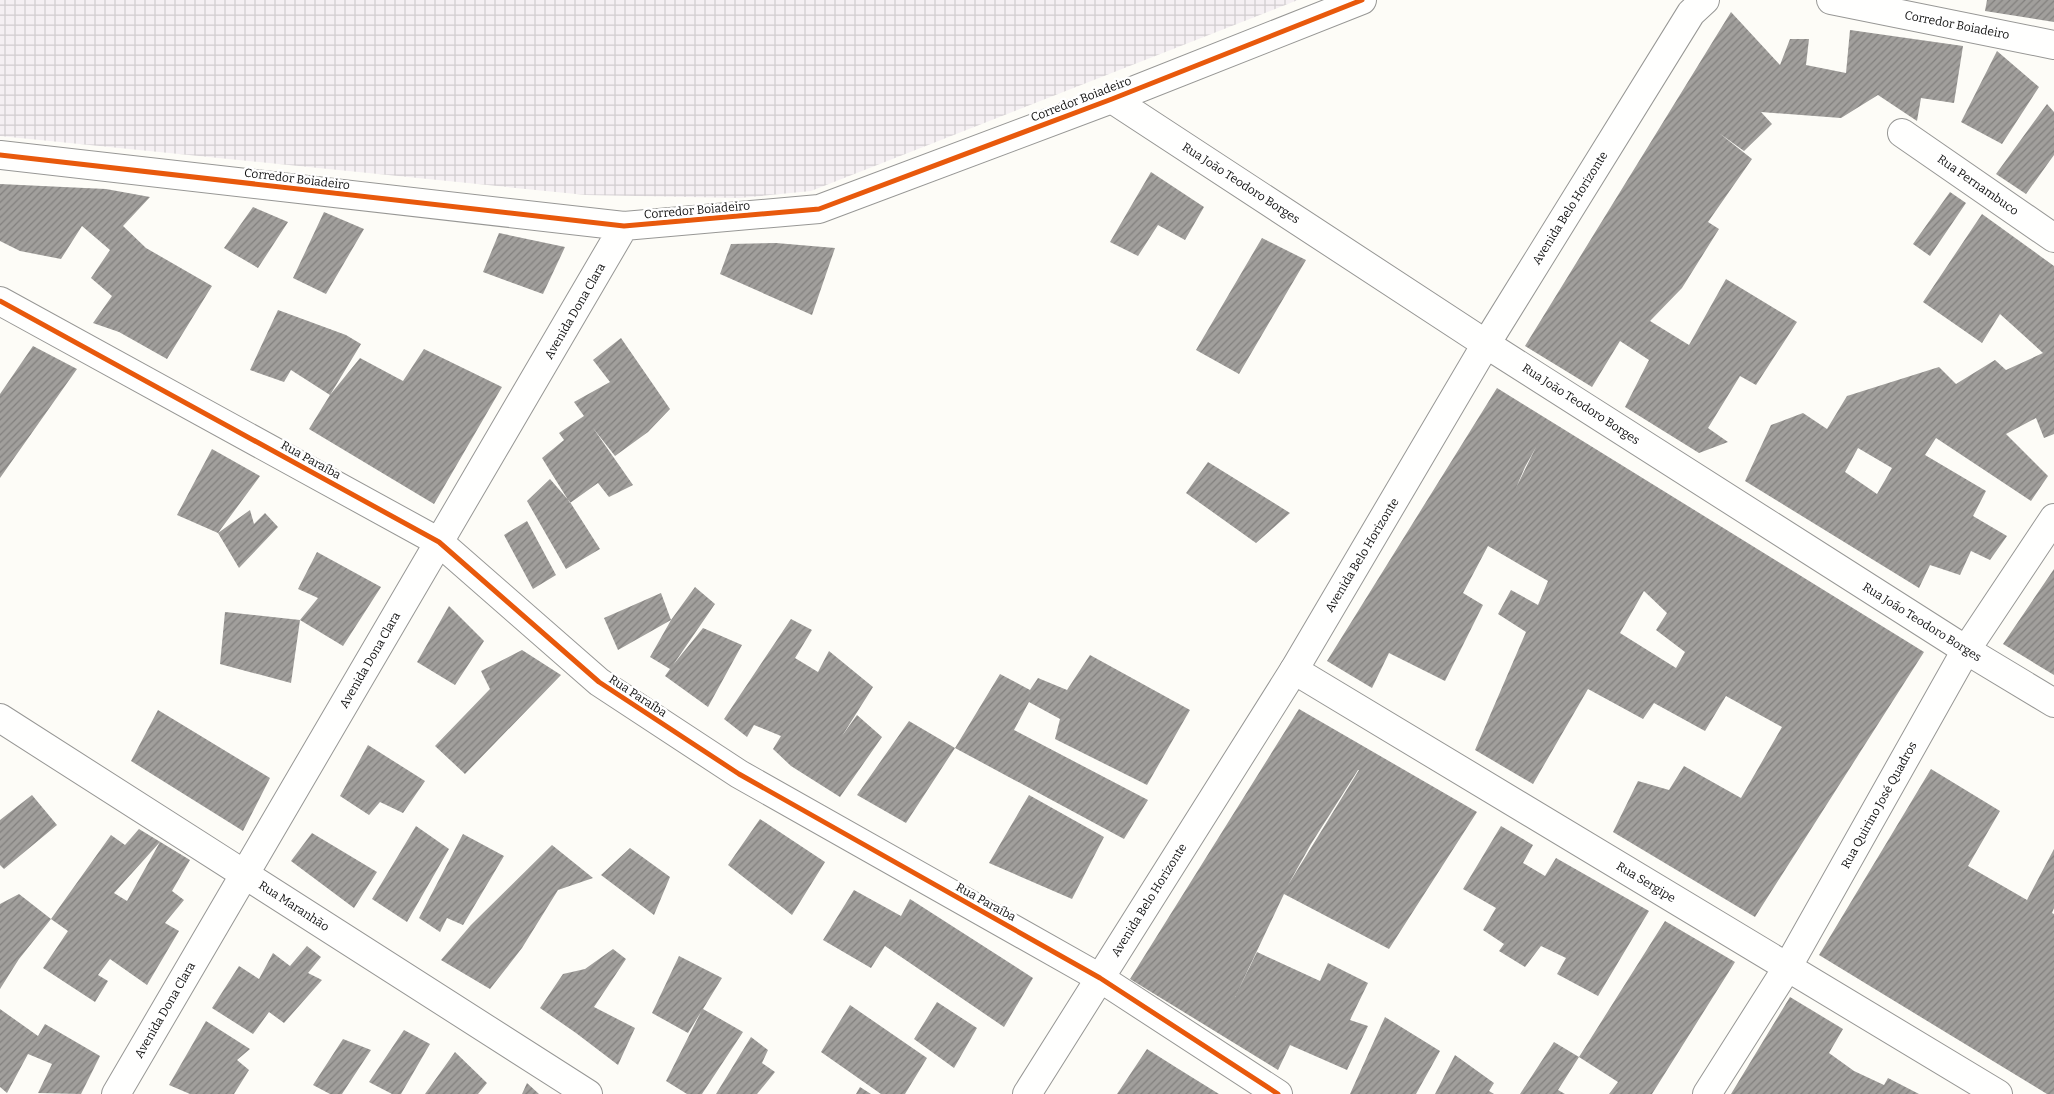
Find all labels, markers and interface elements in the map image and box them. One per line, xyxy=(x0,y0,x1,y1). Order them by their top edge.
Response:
street label: Corredor Boiadeiro xyxy=(1903,8,2011,42)
street label: Corredor Boiadeiro xyxy=(1029,73,1133,125)
street label: Rua João Teodoro Borges xyxy=(1180,140,1303,226)
street label: Avenida Belo Horizonte xyxy=(1529,149,1611,267)
street label: Rua Pernambuco xyxy=(1935,152,2021,218)
street label: Corredor Boiadeiro xyxy=(243,166,351,192)
street label: Corredor Boiadeiro xyxy=(643,198,751,222)
street label: Avenida Dona Clara xyxy=(542,260,608,361)
street label: Rua João Teodoro Borges xyxy=(1520,361,1643,447)
street label: Rua Paraíba xyxy=(279,438,344,482)
street label: Avenida Belo Horizonte xyxy=(1322,495,1402,615)
street label: Rua João Teodoro Borges xyxy=(1860,580,1984,664)
street label: Avenida Dona Clara xyxy=(337,609,403,710)
street label: Rua Paraíba xyxy=(606,672,670,720)
street label: Rua Quirino José Quadros xyxy=(1838,739,1920,871)
street label: Avenida Belo Horizonte xyxy=(1108,841,1190,959)
street label: Rua Sergipe xyxy=(1614,859,1678,905)
street label: Rua Maranhão xyxy=(256,878,332,934)
street label: Rua Paraíba xyxy=(954,880,1019,924)
street label: Avenida Dona Clara xyxy=(132,959,198,1060)

